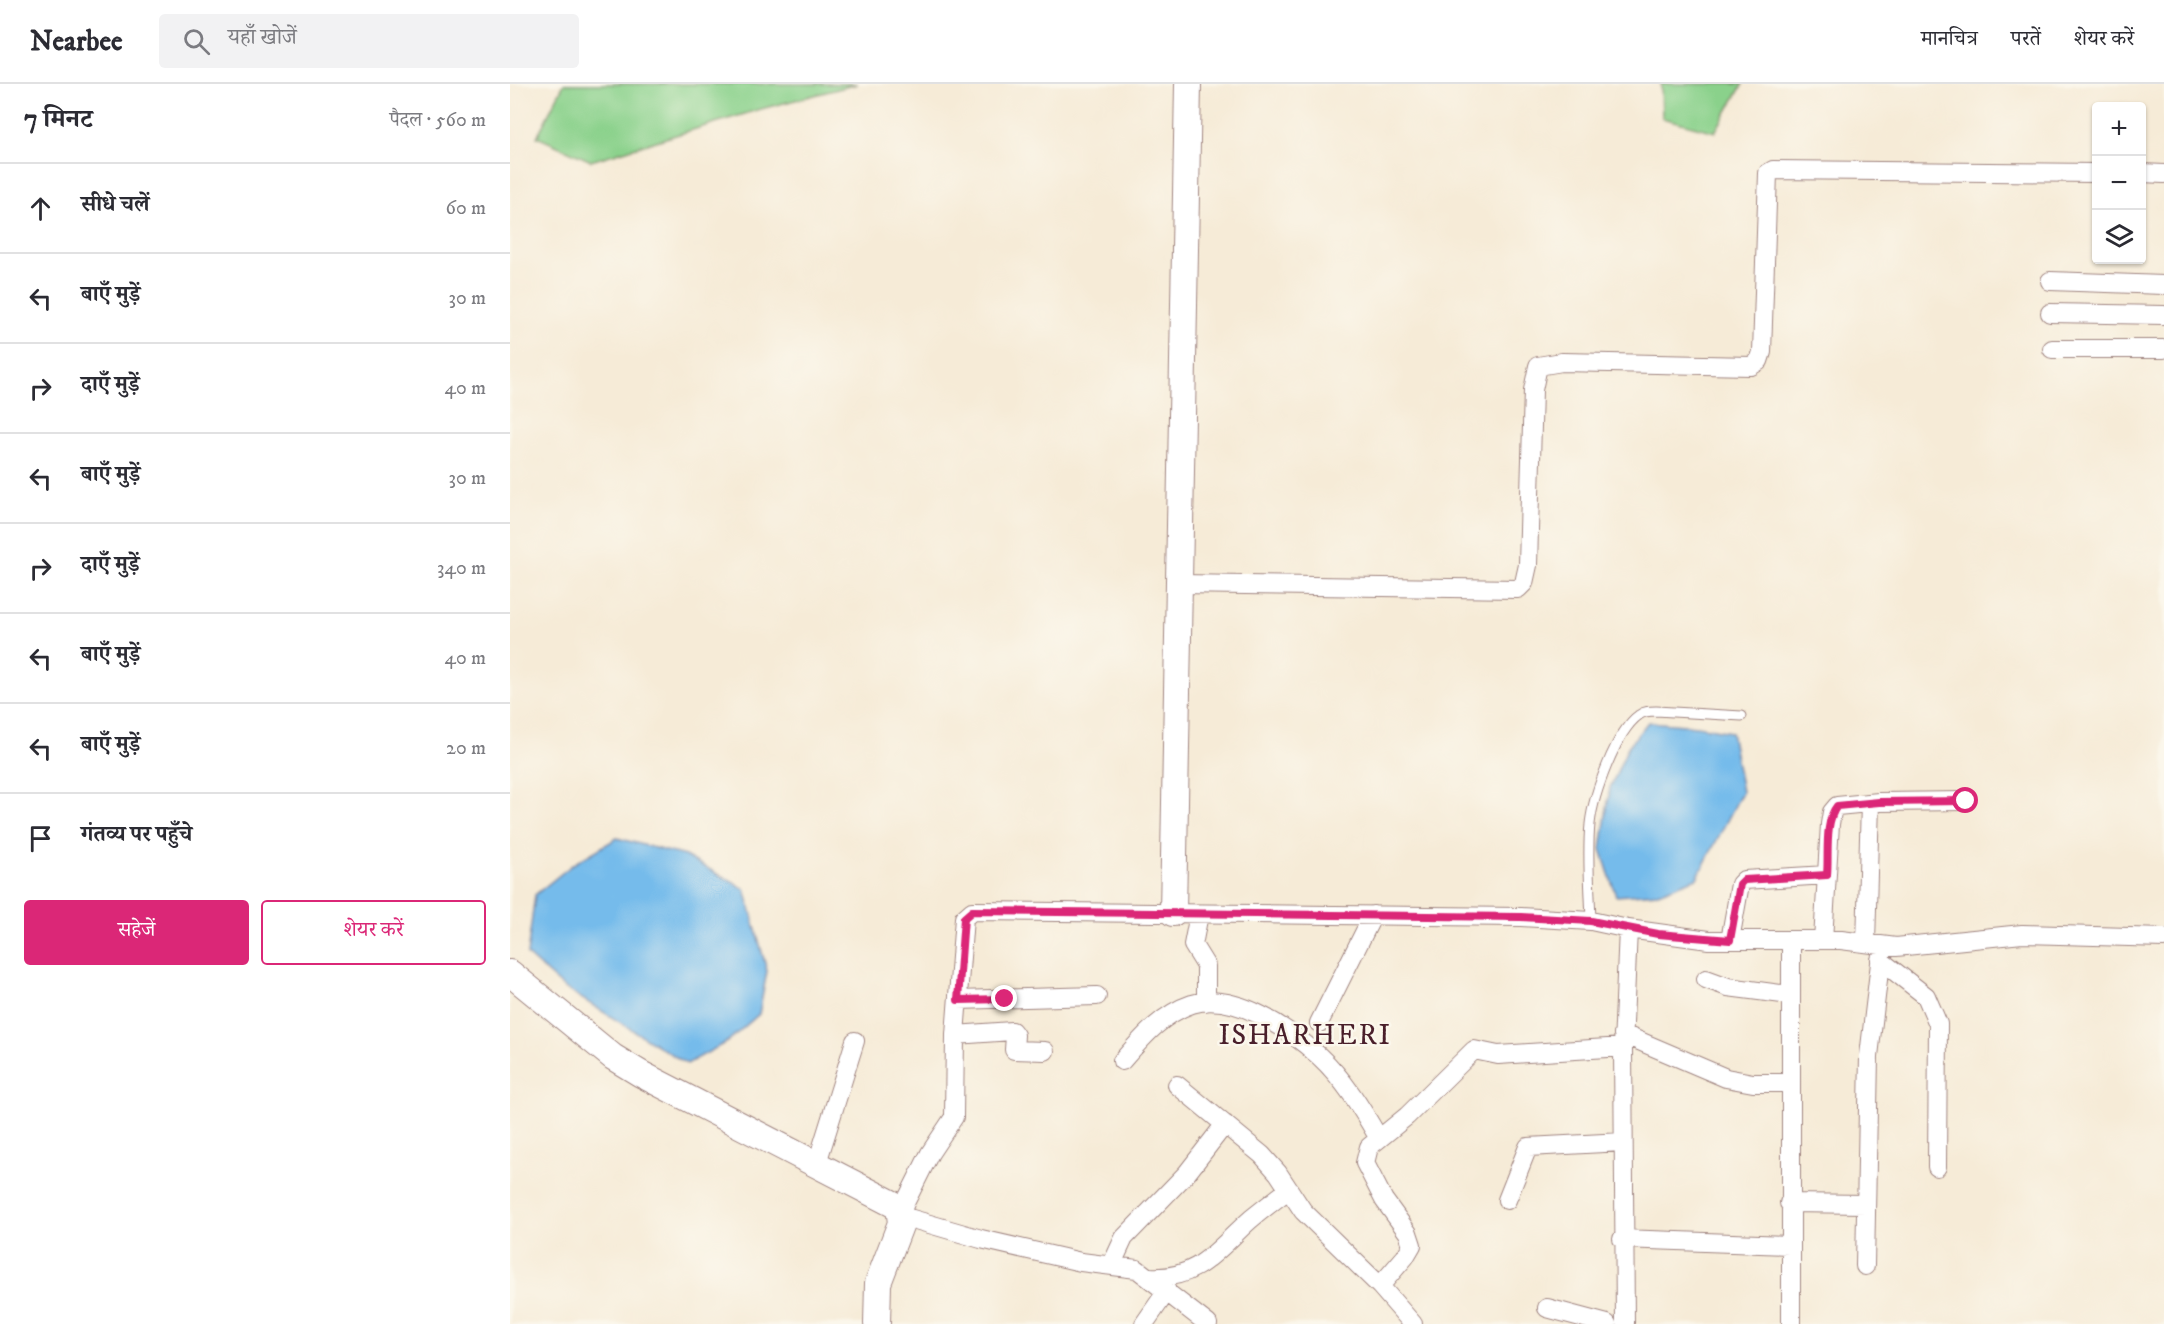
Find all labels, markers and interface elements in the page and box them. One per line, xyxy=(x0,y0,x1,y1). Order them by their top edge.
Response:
search box xyxy=(159,14,579,68)
text: Nearbee xyxy=(30,24,123,59)
text: यहाँ खोजें xyxy=(228,24,297,51)
icon: search xyxy=(180,25,213,58)
text: मानचित्र xyxy=(1921,26,1978,52)
text: परतें xyxy=(2011,26,2041,52)
text: शेयर करें xyxy=(2074,26,2134,52)
map controls xyxy=(2092,102,2146,264)
button: + xyxy=(2092,102,2146,156)
text: 7 मिनट xyxy=(24,103,93,136)
text: पैदल · 560 m xyxy=(389,108,486,133)
button: − xyxy=(2092,156,2146,210)
text: सीधे चलें xyxy=(81,191,150,218)
icon: ahead xyxy=(24,192,57,225)
text: 60 m xyxy=(446,196,486,221)
button: layers xyxy=(2092,210,2146,264)
text: बाएँ मुड़ें xyxy=(81,281,140,308)
icon: left xyxy=(24,282,57,315)
text: 30 m xyxy=(448,286,486,311)
text: दाएँ मुड़ें xyxy=(81,371,140,398)
icon: right xyxy=(24,372,57,405)
text: 40 m xyxy=(444,376,486,401)
text: बाएँ मुड़ें xyxy=(81,461,140,488)
icon: left xyxy=(24,462,57,495)
text: 30 m xyxy=(448,466,486,491)
text: दाएँ मुड़ें xyxy=(81,551,140,578)
icon: right xyxy=(24,552,57,585)
text: 340 m xyxy=(437,556,486,581)
text: बाएँ मुड़ें xyxy=(81,641,140,668)
icon: left xyxy=(24,642,57,675)
text: 40 m xyxy=(444,646,486,671)
text: बाएँ मुड़ें xyxy=(81,731,140,758)
icon: left xyxy=(24,732,57,765)
text: 20 m xyxy=(446,736,486,761)
route start xyxy=(1952,787,1978,813)
text: गंतव्य पर पहुँचे xyxy=(81,821,192,848)
icon: arrive xyxy=(24,822,57,855)
button: सहेजें xyxy=(24,900,249,965)
button: शेयर करें xyxy=(261,900,486,965)
route end xyxy=(991,985,1017,1011)
district label: ISHARHERI xyxy=(1218,1018,1392,1053)

